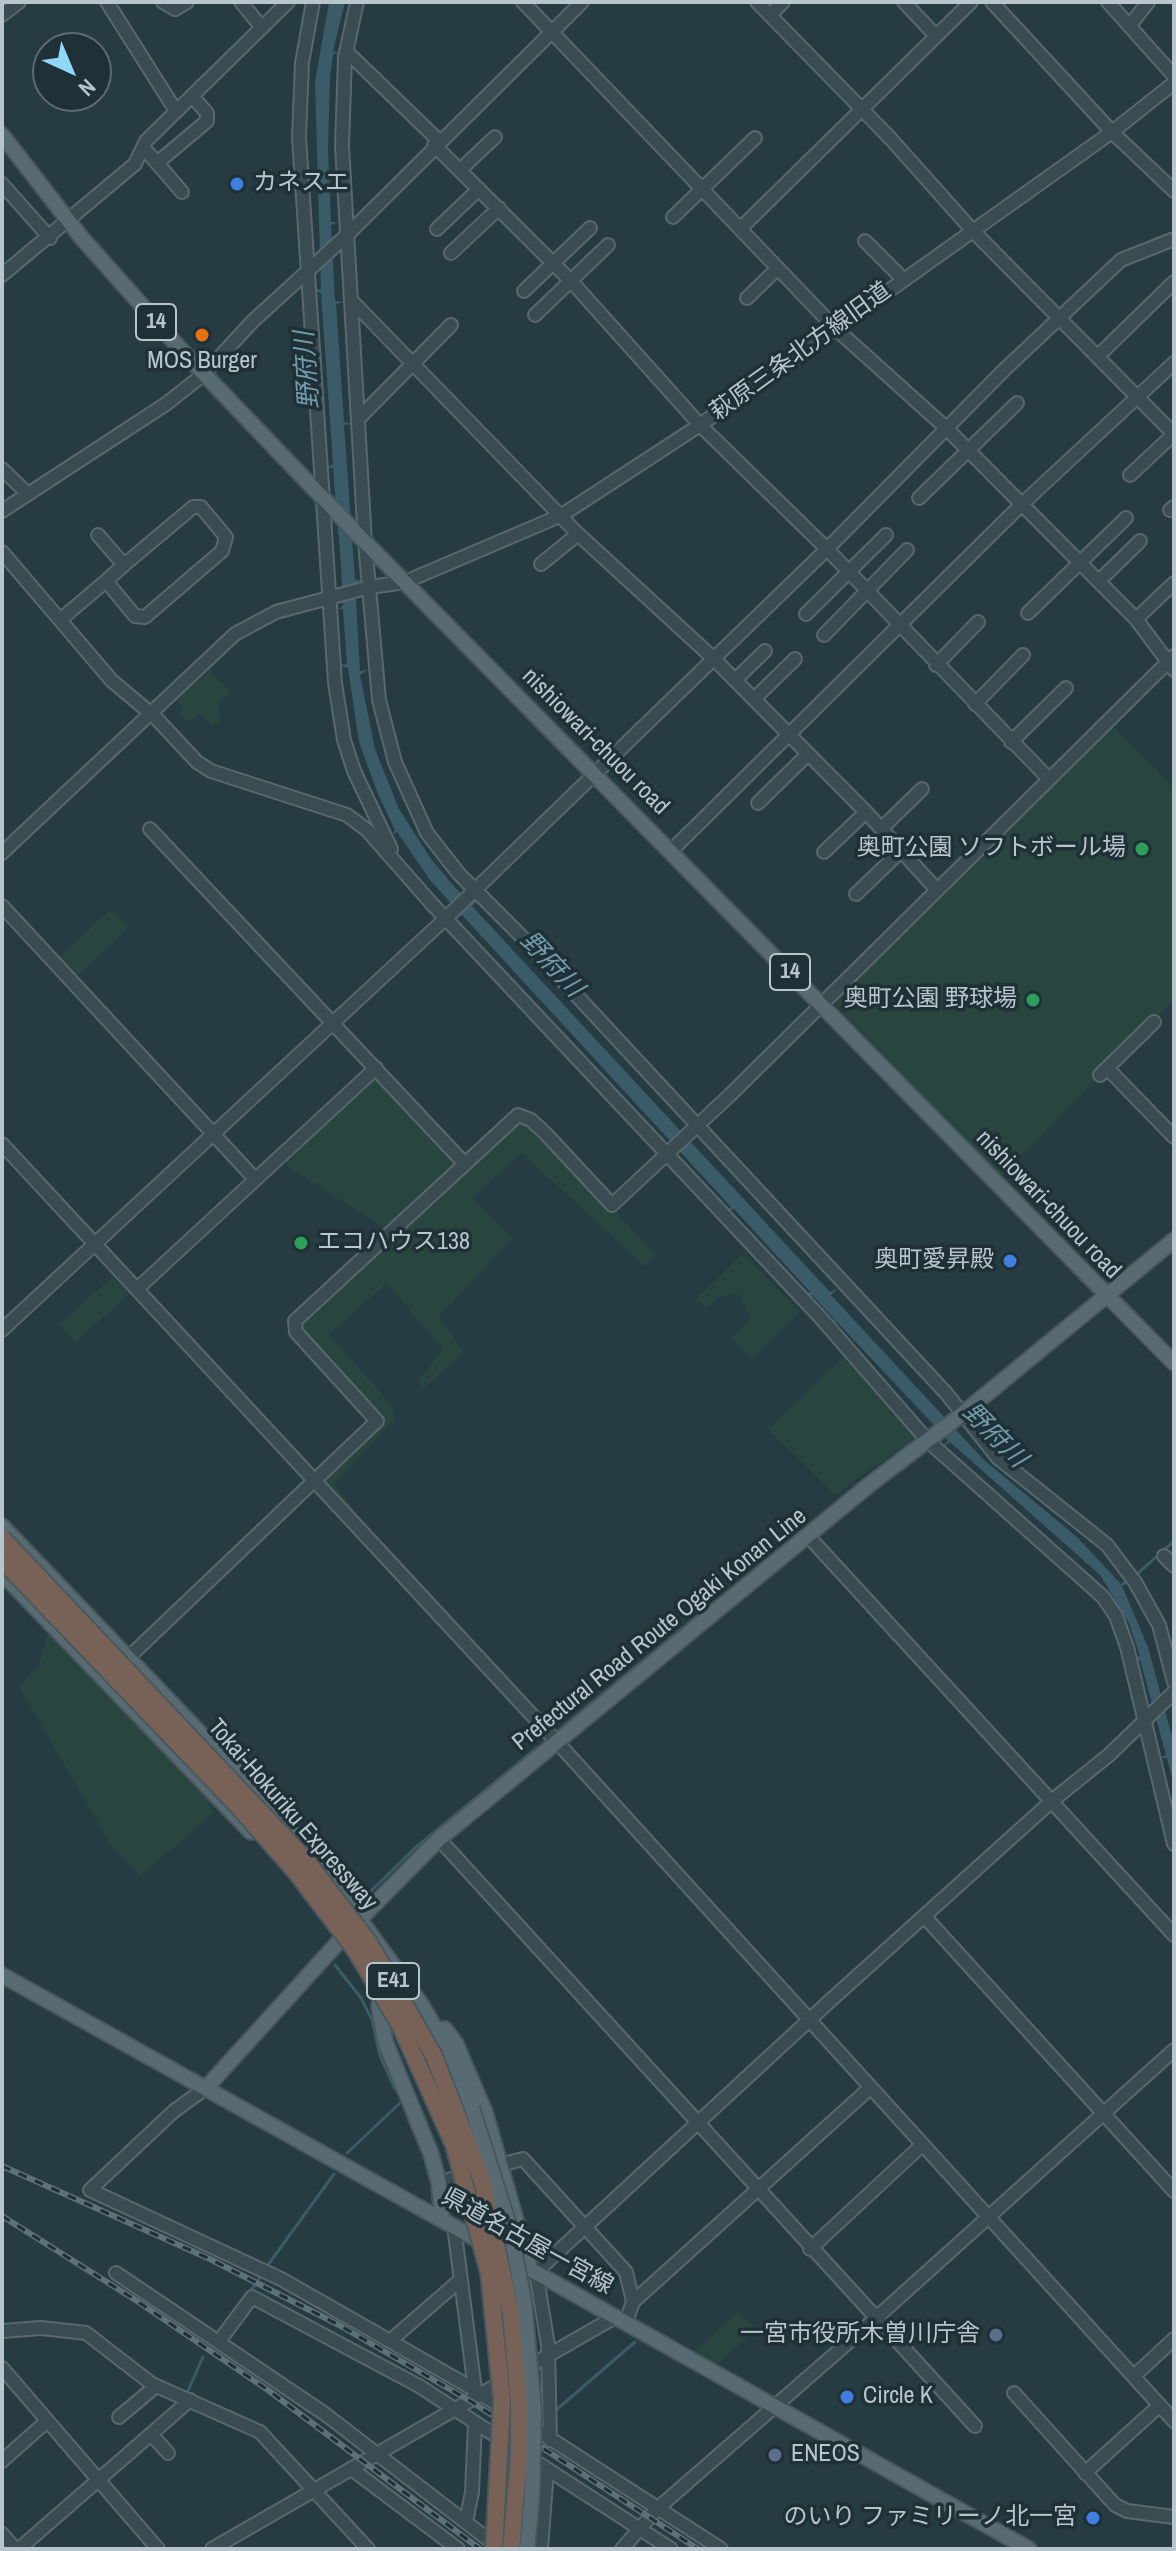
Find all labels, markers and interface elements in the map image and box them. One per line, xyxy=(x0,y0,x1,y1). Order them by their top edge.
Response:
north arrow xyxy=(32,32,112,112)
text: N xyxy=(72,73,102,103)
place label: カネスエ xyxy=(253,170,349,198)
marker: カネスエ xyxy=(228,175,246,193)
street label: 萩原三条北方線旧道 xyxy=(705,277,897,427)
road number: 14 xyxy=(136,304,176,340)
marker: MOS Burger xyxy=(193,326,211,344)
water label: 野府川 xyxy=(290,330,326,410)
place label: MOS Burger xyxy=(147,348,257,376)
street label: nishiowari-chuou road xyxy=(516,663,674,821)
place label: 奥町公園 ソフトボール場 xyxy=(857,835,1126,863)
marker: 奥町公園 ソフトボール場 xyxy=(1133,840,1151,858)
water label: 野府川 xyxy=(513,926,589,1004)
road number: 14 xyxy=(770,954,810,990)
place label: 奥町公園 野球場 xyxy=(844,986,1017,1014)
marker: 奥町公園 野球場 xyxy=(1024,991,1042,1009)
street label: nishiowari-chuou road xyxy=(970,1125,1126,1285)
place label: エコハウス138 xyxy=(317,1229,470,1257)
marker: エコハウス138 xyxy=(292,1234,310,1252)
place label: 奥町愛昇殿 xyxy=(874,1247,994,1275)
marker: 奥町愛昇殿 xyxy=(1001,1252,1019,1270)
water label: 野府川 xyxy=(955,1397,1033,1475)
street label: Prefectural Road Route Ogaki Konan Line xyxy=(507,1502,813,1758)
street label: Tokai-Hokuriku Expressway xyxy=(201,1714,383,1916)
road number: E41 xyxy=(367,1963,419,1999)
street label: 県道名古屋一宮線 xyxy=(436,2183,618,2301)
place label: 一宮市役所木曽川庁舎 xyxy=(740,2321,980,2349)
marker: 一宮市役所木曽川庁舎 xyxy=(987,2326,1005,2344)
place label: Circle K xyxy=(863,2383,933,2411)
marker: Circle K xyxy=(838,2388,856,2406)
place label: ENEOS xyxy=(791,2441,860,2469)
marker: ENEOS xyxy=(766,2446,784,2464)
place label: のいり ファミリーノ北一宮 xyxy=(784,2504,1077,2532)
marker: のいり ファミリーノ北一宮 xyxy=(1084,2509,1102,2527)

